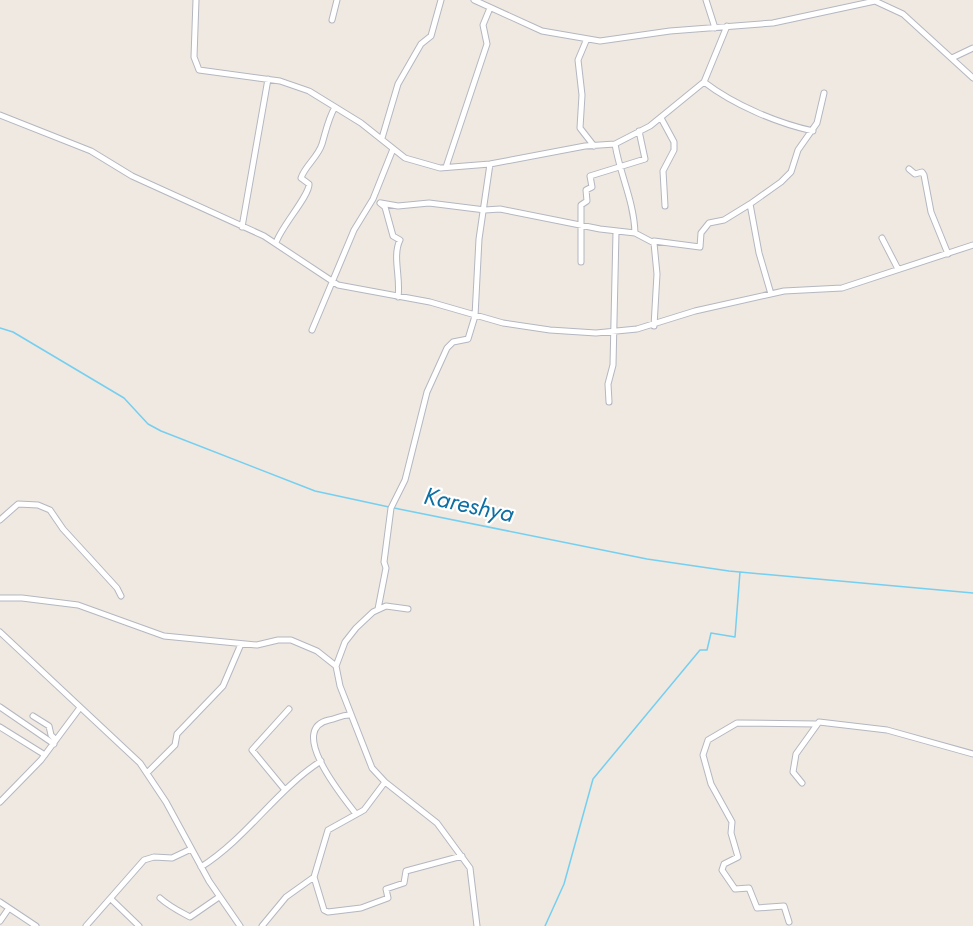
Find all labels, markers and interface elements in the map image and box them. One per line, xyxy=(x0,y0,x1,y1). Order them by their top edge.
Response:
water label: Kareshya xyxy=(421,478,517,531)

